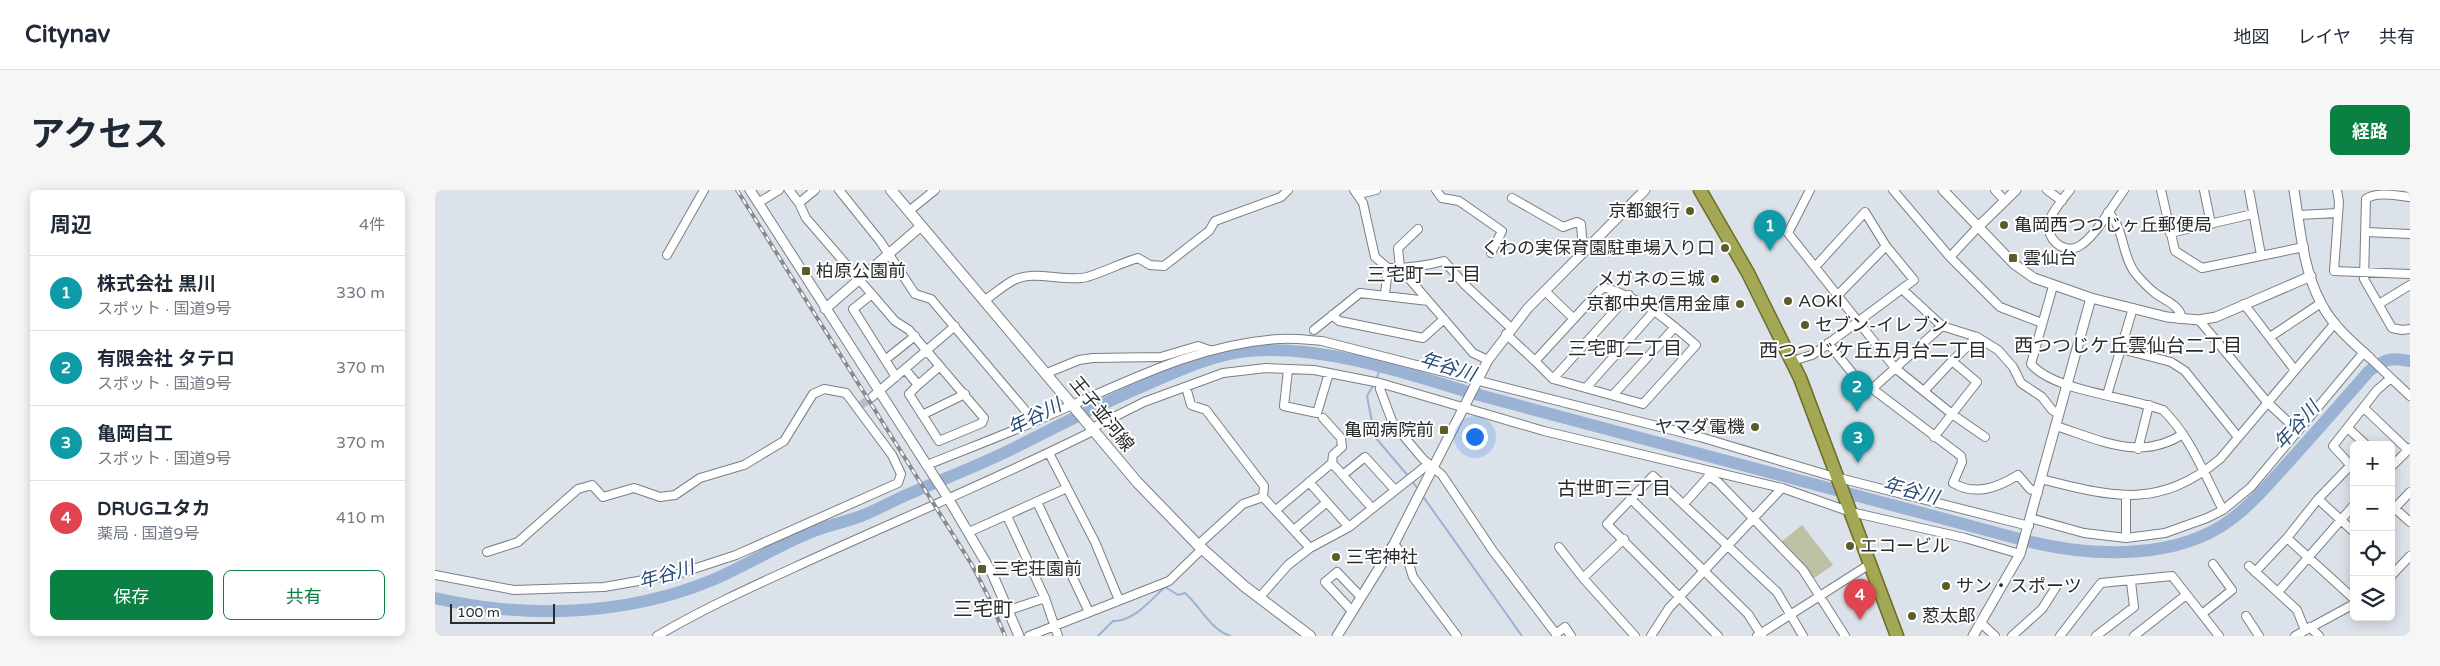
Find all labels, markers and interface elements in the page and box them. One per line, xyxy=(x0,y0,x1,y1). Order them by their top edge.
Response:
text: Citynav xyxy=(25,20,110,49)
text: 地図 xyxy=(2234,26,2270,48)
text: レイヤ xyxy=(2298,26,2351,48)
text: 共有 xyxy=(2379,26,2415,48)
button: 経路 xyxy=(2330,105,2410,155)
text: アクセス xyxy=(30,114,168,156)
place label: 京都銀行 xyxy=(1608,200,1680,222)
marker: 京都銀行 xyxy=(1684,205,1696,217)
pin: 1 xyxy=(1754,210,1786,251)
text: 周辺 xyxy=(50,213,92,238)
place label: 亀岡西つつじヶ丘郵便局 xyxy=(2014,214,2212,236)
text: 4件 xyxy=(359,215,385,235)
marker: 亀岡西つつじヶ丘郵便局 xyxy=(1998,219,2010,231)
place label: くわの実保育園駐車場入り口 xyxy=(1481,237,1715,259)
marker: くわの実保育園駐車場入り口 xyxy=(1719,242,1731,254)
place label: 雲仙台 xyxy=(2023,247,2077,269)
marker: 雲仙台 xyxy=(2007,252,2019,264)
place label: 柏原公園前 xyxy=(816,260,906,282)
district label: 三宅町一丁目 xyxy=(1367,264,1481,286)
marker: 柏原公園前 xyxy=(800,265,812,277)
place label: メガネの三城 xyxy=(1597,268,1705,290)
text: 株式会社 黒川 xyxy=(97,273,216,295)
marker: メガネの三城 xyxy=(1709,273,1721,285)
text: 1 xyxy=(61,283,71,303)
text: 330 m xyxy=(336,283,385,303)
place label: AOKI xyxy=(1798,290,1843,312)
place label: 京都中央信用金庫 xyxy=(1586,293,1730,315)
marker: AOKI xyxy=(1782,295,1794,307)
marker: 京都中央信用金庫 xyxy=(1734,298,1746,310)
text: スポット · 国道9号 xyxy=(97,299,232,319)
place label: セブン-イレブン xyxy=(1815,314,1948,336)
marker: セブン-イレブン xyxy=(1799,319,1811,331)
district label: 西つつじケ丘雲仙台二丁目 xyxy=(2014,335,2242,357)
district label: 三宅町二丁目 xyxy=(1568,338,1682,360)
district label: 西つつじケ丘五月台二丁目 xyxy=(1759,340,1987,362)
text: 有限会社 タテロ xyxy=(97,348,235,370)
water label: 年谷川 xyxy=(1417,348,1480,386)
text: 2 xyxy=(61,358,71,378)
text: 370 m xyxy=(336,358,385,378)
pin: 2 xyxy=(1841,371,1873,412)
street label: 王子並河線 xyxy=(1065,372,1139,456)
text: スポット · 国道9号 xyxy=(97,374,232,394)
water label: 年谷川 xyxy=(1004,393,1067,440)
water label: 年谷川 xyxy=(2269,396,2325,454)
place label: ヤマダ電機 xyxy=(1655,416,1745,438)
place label: 亀岡病院前 xyxy=(1344,419,1434,441)
marker: ヤマダ電機 xyxy=(1749,421,1761,433)
pin: 3 xyxy=(1842,422,1874,463)
text: 亀岡自工 xyxy=(97,423,173,445)
marker: 亀岡病院前 xyxy=(1438,424,1450,436)
your location xyxy=(1462,424,1488,450)
text: 3 xyxy=(61,433,71,453)
text: 370 m xyxy=(336,433,385,453)
map controls xyxy=(2350,441,2395,621)
button: + xyxy=(2350,441,2395,486)
text: スポット · 国道9号 xyxy=(97,449,232,469)
water label: 年谷川 xyxy=(1880,473,1943,509)
district label: 古世町三丁目 xyxy=(1557,478,1671,500)
button: − xyxy=(2350,486,2395,531)
text: DRUGユタカ xyxy=(97,498,211,520)
text: 4 xyxy=(61,508,71,528)
text: 410 m xyxy=(336,508,385,528)
text: 薬局 · 国道9号 xyxy=(97,524,200,544)
button: locate xyxy=(2350,531,2395,576)
place label: エコービル xyxy=(1860,535,1950,557)
marker: エコービル xyxy=(1844,540,1856,552)
place label: 三宅神社 xyxy=(1346,546,1418,568)
marker: 三宅神社 xyxy=(1330,551,1342,563)
water label: 年谷川 xyxy=(636,556,699,593)
place label: 三宅荘園前 xyxy=(992,558,1082,580)
marker: 三宅荘園前 xyxy=(976,563,988,575)
button: 保存 xyxy=(50,570,213,620)
button: 共有 xyxy=(223,570,385,620)
place label: サン・スポーツ xyxy=(1956,575,2082,597)
button: layers xyxy=(2350,576,2395,621)
pin: 4 xyxy=(1844,579,1876,620)
marker: サン・スポーツ xyxy=(1940,580,1952,592)
district label: 三宅町 xyxy=(953,598,1013,622)
scale bar xyxy=(450,601,555,624)
text: 100 m xyxy=(457,604,500,621)
place label: 荵太郎 xyxy=(1922,605,1976,627)
marker: 荵太郎 xyxy=(1906,610,1918,622)

